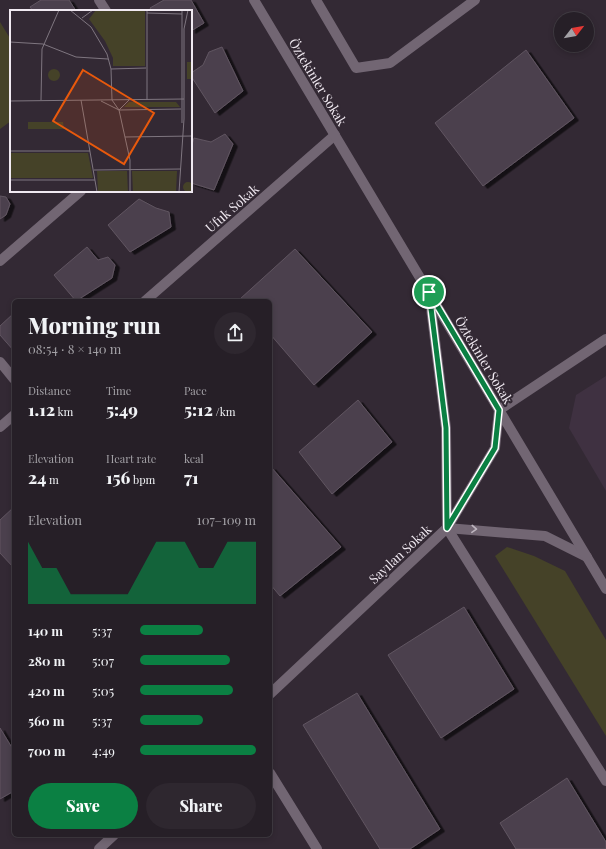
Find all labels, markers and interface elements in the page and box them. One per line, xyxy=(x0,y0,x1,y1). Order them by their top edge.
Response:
inset map xyxy=(10,10,192,192)
north arrow xyxy=(554,12,594,52)
map controls xyxy=(554,12,594,52)
street label: Öztekinler Sokak xyxy=(286,35,352,129)
street label: Ufuk Sokak xyxy=(201,179,263,236)
pin xyxy=(412,275,446,309)
icon: arrive xyxy=(418,281,440,303)
text: Morning run xyxy=(28,310,161,340)
button: share xyxy=(214,312,256,354)
street label: Öztekinler Sokak xyxy=(452,313,518,407)
text: 08:54 · 8 × 140 m xyxy=(28,340,121,357)
text: Distance xyxy=(28,383,71,398)
text: Time xyxy=(106,383,131,398)
text: Pace xyxy=(184,383,207,398)
text: 1.12 xyxy=(28,398,55,420)
text: 5:49 xyxy=(106,398,138,420)
text: 5:12 xyxy=(184,398,213,420)
text: km xyxy=(55,404,73,419)
text: /km xyxy=(213,404,236,419)
text: Elevation xyxy=(28,451,74,466)
text: Heart rate xyxy=(106,451,156,466)
text: kcal xyxy=(184,451,204,466)
text: 24 xyxy=(28,466,46,488)
text: 156 xyxy=(106,466,130,488)
text: 71 xyxy=(184,466,199,488)
text: m xyxy=(46,472,59,487)
text: bpm xyxy=(130,472,155,487)
text: Elevation xyxy=(28,511,82,528)
text: 107–109 m xyxy=(197,511,256,528)
street label: Sayılan Sokak xyxy=(365,520,435,587)
one-way arrow xyxy=(471,525,477,534)
text: 140 m xyxy=(28,622,63,639)
text: 5:37 xyxy=(92,622,112,639)
text: 280 m xyxy=(28,652,65,669)
text: 5:07 xyxy=(92,652,114,669)
text: 420 m xyxy=(28,682,65,699)
text: 5:05 xyxy=(92,682,114,699)
text: 560 m xyxy=(28,712,64,729)
text: 5:37 xyxy=(92,712,112,729)
text: 700 m xyxy=(28,742,65,759)
text: 4:49 xyxy=(92,742,115,759)
button: Save xyxy=(28,783,138,829)
button: Share xyxy=(146,783,256,829)

